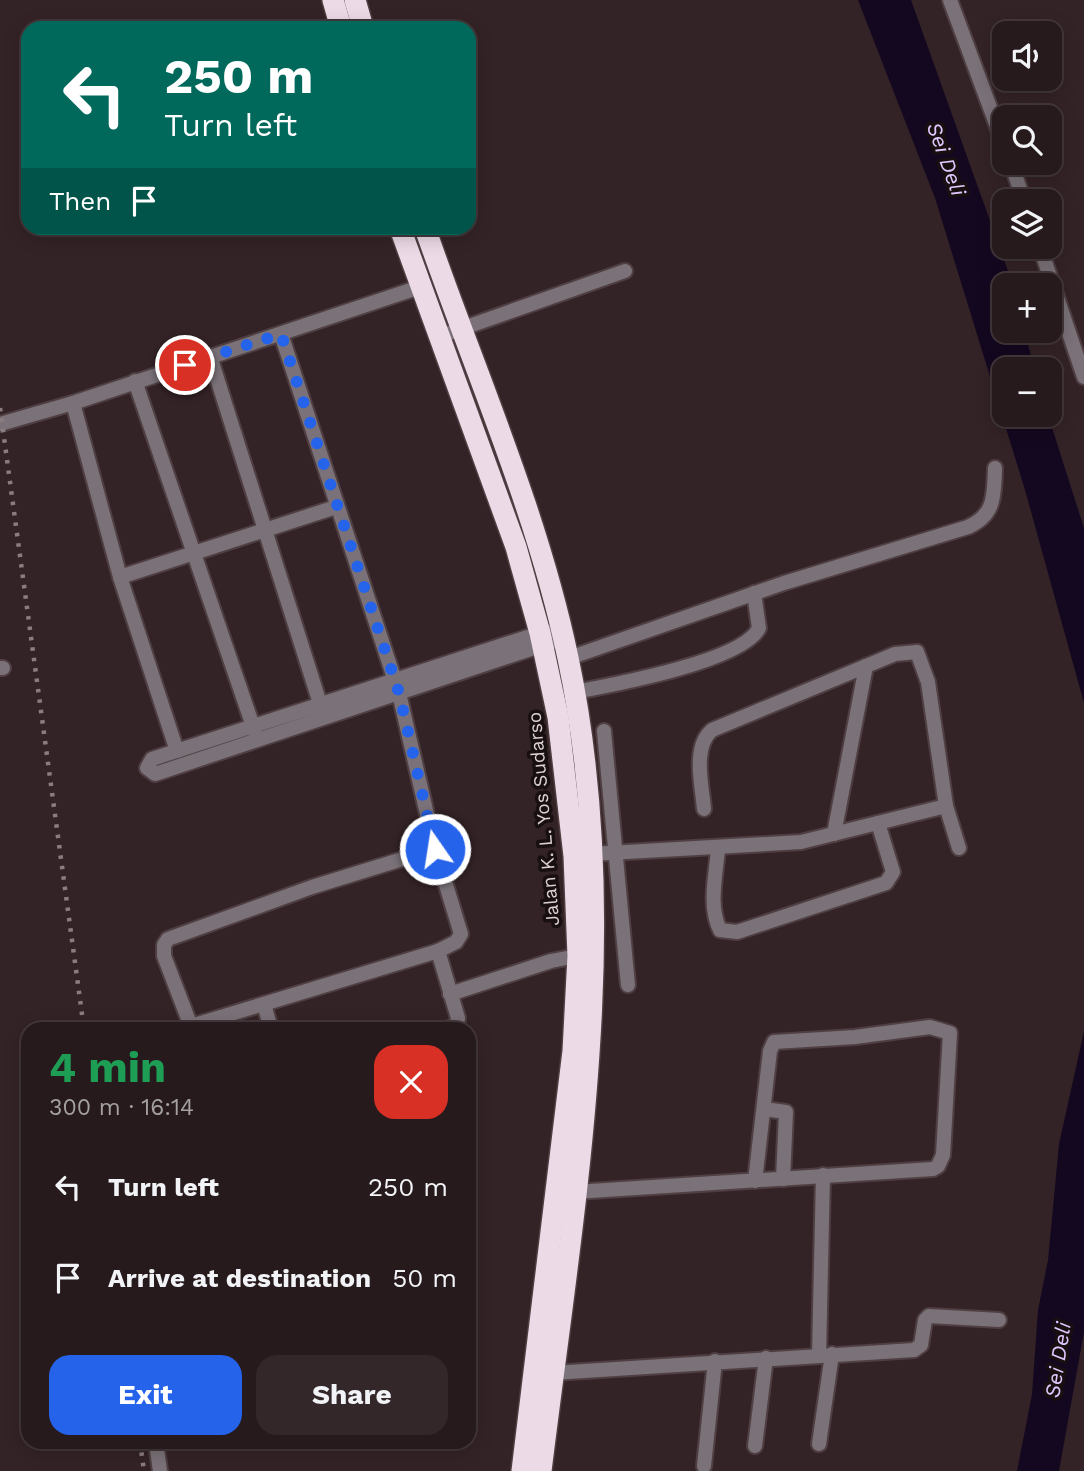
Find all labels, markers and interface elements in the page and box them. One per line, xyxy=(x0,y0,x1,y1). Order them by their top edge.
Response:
map controls xyxy=(992,21,1062,427)
button: sound xyxy=(992,21,1062,91)
text: 250 m xyxy=(164,47,313,105)
icon: left xyxy=(49,49,140,140)
button: search xyxy=(992,105,1062,175)
text: Turn left xyxy=(164,106,297,144)
water label: Sei Deli xyxy=(922,119,972,200)
icon: arrive xyxy=(125,182,163,220)
text: Then xyxy=(49,186,111,216)
button: layers xyxy=(992,189,1062,259)
button: + xyxy=(992,273,1062,343)
pin xyxy=(155,335,215,395)
icon: arrive xyxy=(166,346,204,384)
button: − xyxy=(992,357,1062,427)
street label: Jalan K. L. Yos Sudarso xyxy=(523,711,564,927)
position arrow xyxy=(398,812,472,886)
text: 4 min xyxy=(49,1043,166,1092)
button: close xyxy=(374,1045,448,1119)
text: 300 m · 16:14 xyxy=(49,1094,194,1121)
icon: left xyxy=(49,1168,87,1206)
text: Turn left xyxy=(108,1172,219,1202)
text: 250 m xyxy=(368,1172,448,1202)
icon: arrive xyxy=(49,1259,87,1297)
text: Arrive at destination xyxy=(108,1263,371,1293)
text: 50 m xyxy=(392,1263,457,1293)
water label: Sei Deli xyxy=(1039,1320,1076,1400)
button: Exit xyxy=(49,1355,242,1435)
button: Share xyxy=(256,1355,448,1435)

